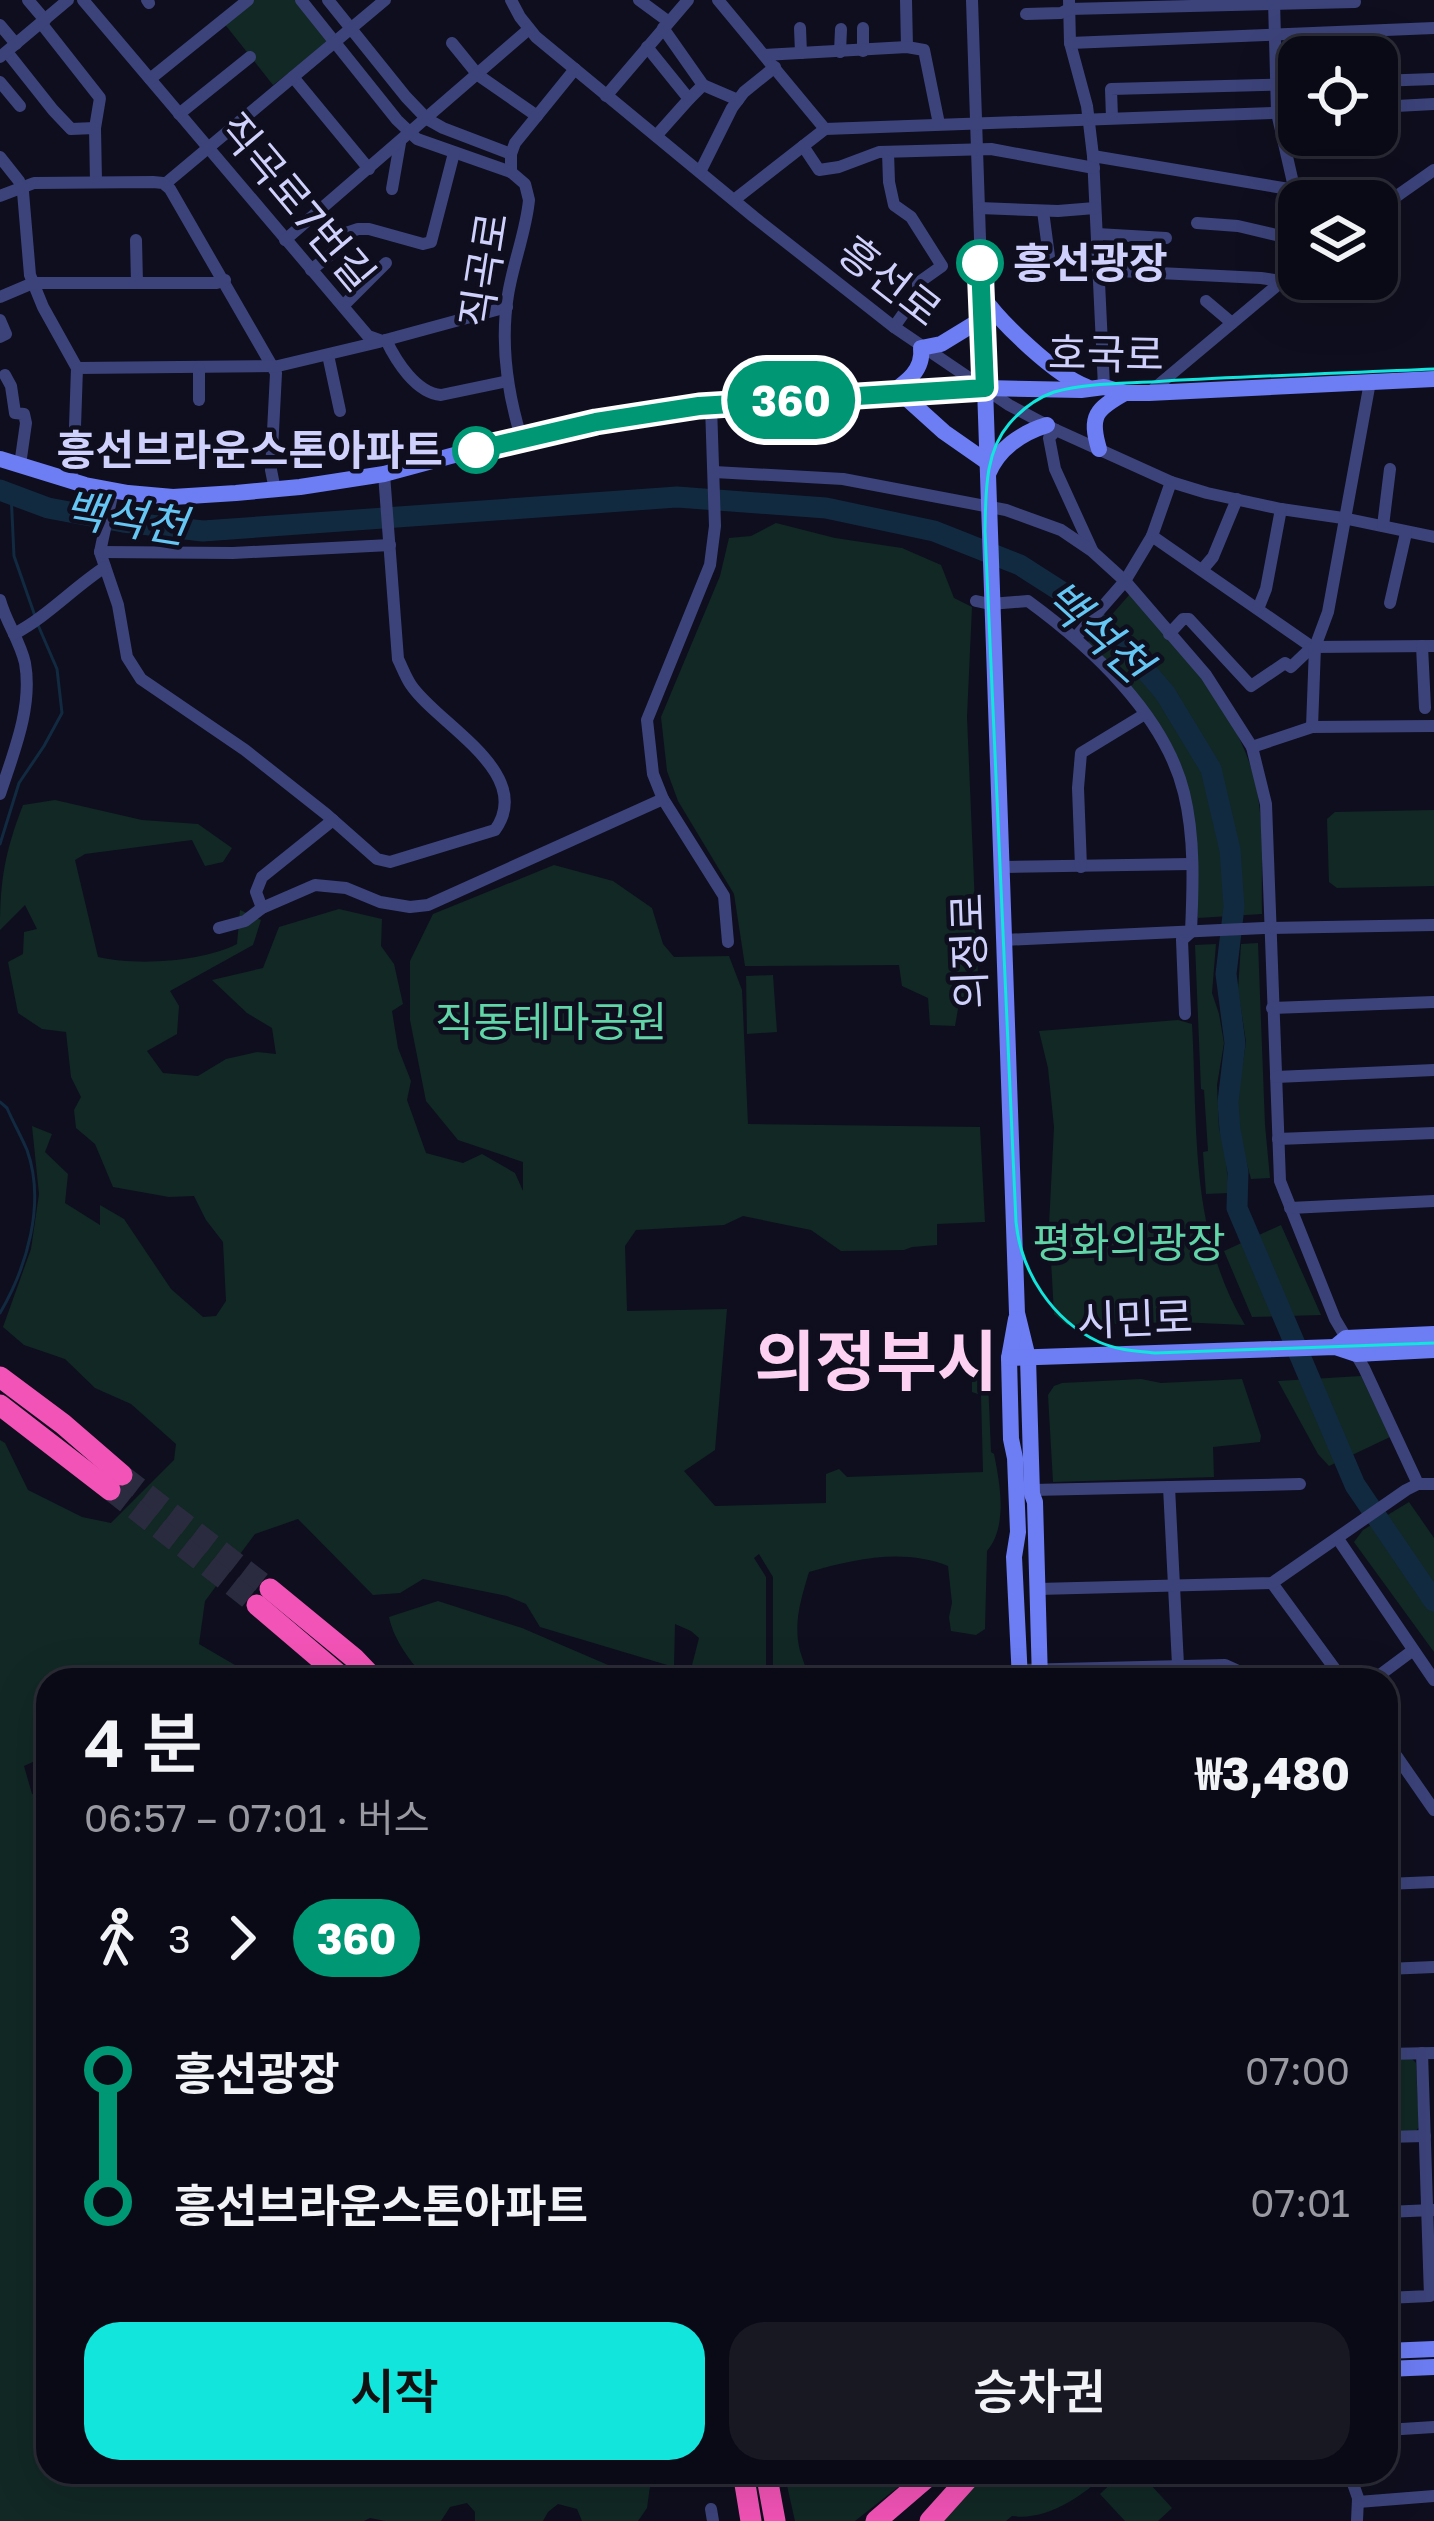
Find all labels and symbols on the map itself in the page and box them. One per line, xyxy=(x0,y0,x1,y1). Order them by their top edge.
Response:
street label: 직곡로7번길 xyxy=(209,103,386,300)
street label: 직곡로 xyxy=(449,209,517,331)
street label: 흥선로 xyxy=(830,225,952,336)
place label: 흥선광장 xyxy=(1013,237,1168,287)
marker: 흥선광장 xyxy=(958,241,1002,285)
street label: 호국로 xyxy=(1048,327,1164,379)
line badge: 360 xyxy=(722,361,860,439)
place label: 흥선브라운스톤아파트 xyxy=(57,424,443,474)
marker: 흥선브라운스톤아파트 xyxy=(454,428,498,472)
water label: 백석천 xyxy=(60,481,195,554)
water label: 백석천 xyxy=(1033,569,1165,695)
street label: 의정로 xyxy=(941,892,995,1010)
park label: 직동테마공원 xyxy=(435,996,667,1046)
park label: 평화의광장 xyxy=(1032,1217,1226,1267)
street label: 시민로 xyxy=(1076,1291,1194,1345)
district label: 의정부시 xyxy=(755,1320,997,1400)

